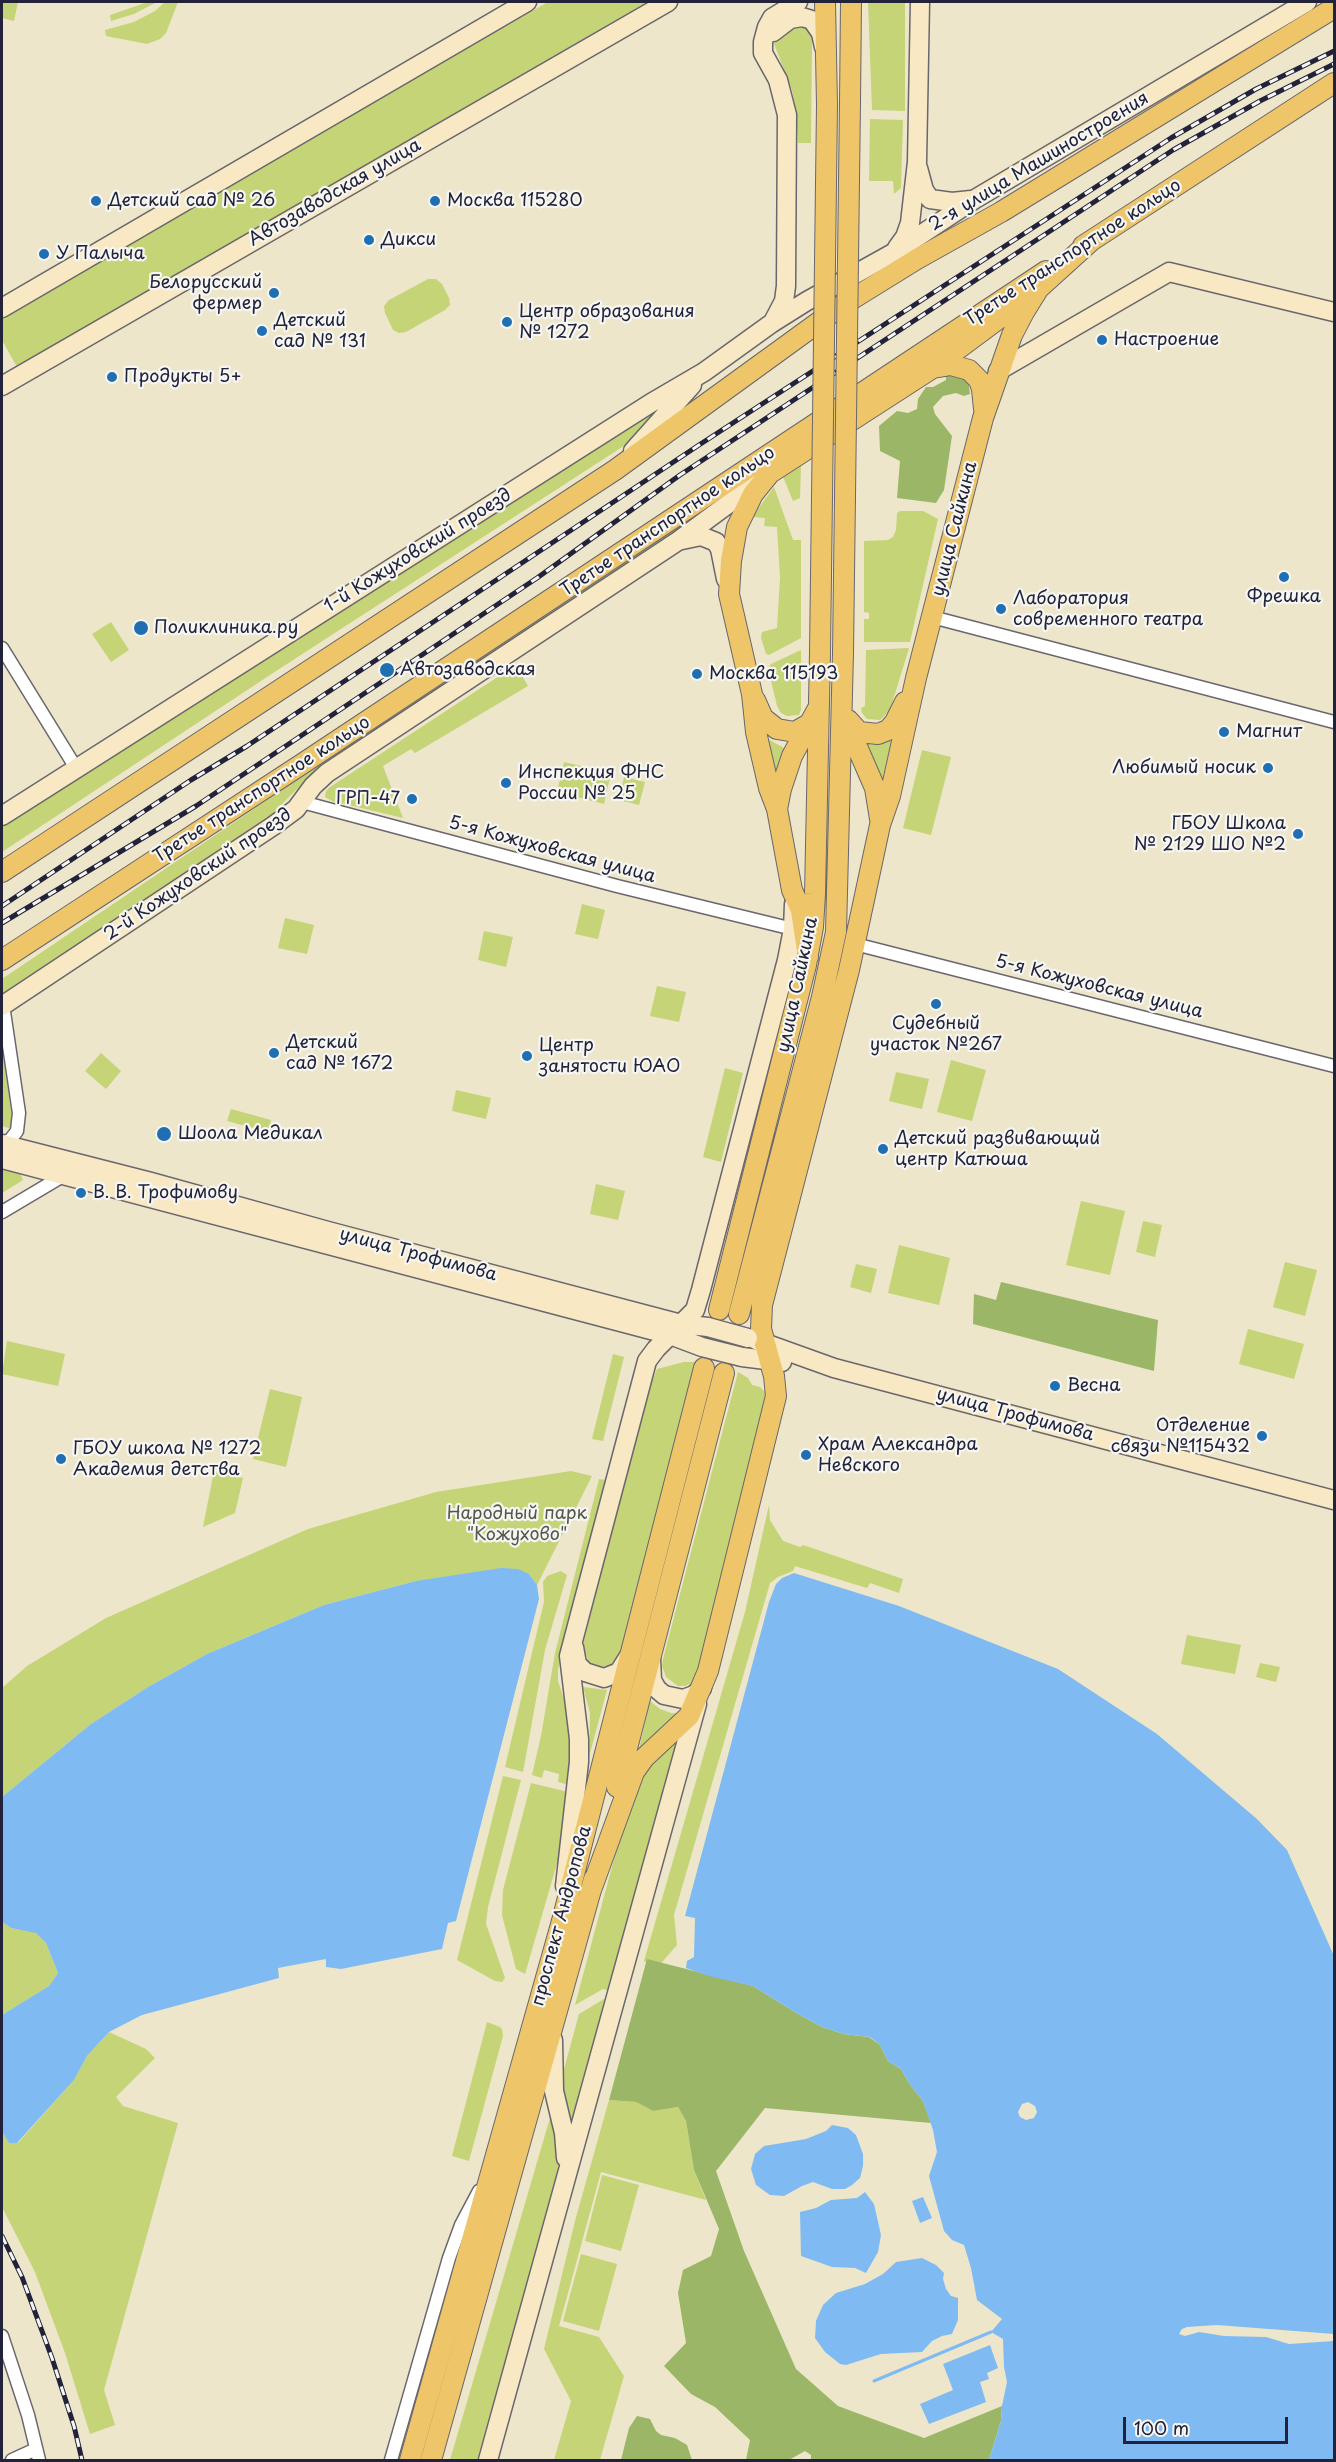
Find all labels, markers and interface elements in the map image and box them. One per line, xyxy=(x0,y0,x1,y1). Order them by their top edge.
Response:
street label: 2-я улица Машиностроения xyxy=(925,88,1153,236)
street label: Автозаводская улица xyxy=(245,135,425,251)
street label: Третье транспортное кольцо xyxy=(961,175,1185,331)
place label: Детский сад № 26 xyxy=(108,190,275,212)
place label: Москва 115280 xyxy=(447,190,583,212)
marker: Детский сад № 26 xyxy=(89,194,103,208)
marker: Москва 115280 xyxy=(428,194,442,208)
place label: Дикси xyxy=(381,229,436,251)
marker: Дикси xyxy=(362,233,376,247)
place label: У Палыча xyxy=(56,243,145,265)
marker: У Палыча xyxy=(37,247,51,261)
place label: Белорусский фермер xyxy=(149,272,262,314)
marker: Белорусский фермер xyxy=(267,286,281,300)
place label: Центр образования № 1272 xyxy=(519,301,695,344)
place label: Детский сад № 131 xyxy=(274,310,366,352)
marker: Центр образования № 1272 xyxy=(500,315,514,329)
marker: Детский сад № 131 xyxy=(255,324,269,338)
place label: Настроение xyxy=(1114,329,1219,351)
marker: Настроение xyxy=(1095,333,1109,347)
place label: Продукты 5+ xyxy=(124,366,242,388)
marker: Продукты 5+ xyxy=(105,370,119,384)
street label: Третье транспортное кольцо xyxy=(557,442,779,602)
street label: улица Сайкина xyxy=(928,459,982,599)
street label: 1-й Кожуховский проезд xyxy=(320,484,516,618)
marker: Фрешка xyxy=(1277,570,1291,584)
place label: Фрешка xyxy=(1247,586,1321,608)
place label: Лаборатория современного театра xyxy=(1013,588,1203,630)
marker: Лаборатория современного театра xyxy=(994,602,1008,616)
place label: Поликлиника.ру xyxy=(154,617,298,639)
marker: Поликлиника.ру xyxy=(132,619,150,637)
place label: Автозаводская xyxy=(400,659,536,681)
marker: Автозаводская xyxy=(378,661,396,679)
place label: Москва 115193 xyxy=(709,663,838,685)
marker: Москва 115193 xyxy=(690,667,704,681)
street label: Третье транспортное кольцо xyxy=(150,712,374,868)
place label: Магнит xyxy=(1236,721,1302,743)
marker: Магнит xyxy=(1217,725,1231,739)
place label: Любимый носик xyxy=(1112,757,1256,779)
marker: Любимый носик xyxy=(1261,761,1275,775)
place label: Инспекция ФНС России № 25 xyxy=(518,762,664,804)
marker: Инспекция ФНС России № 25 xyxy=(499,776,513,790)
place label: ГРП-47 xyxy=(336,788,400,810)
marker: ГРП-47 xyxy=(405,792,419,806)
street label: 2-й Кожуховский проезд xyxy=(100,804,296,946)
street label: 5-я Кожуховская улица xyxy=(446,812,658,888)
place label: ГБОУ Школа № 2129 ШО №2 xyxy=(1134,813,1286,856)
marker: ГБОУ Школа № 2129 ШО №2 xyxy=(1291,827,1305,841)
street label: улица Сайкина xyxy=(773,915,823,1055)
street label: 5-я Кожуховская улица xyxy=(993,951,1205,1023)
marker: Судебный участок №267 xyxy=(929,997,943,1011)
place label: Судебный участок №267 xyxy=(870,1013,1002,1056)
place label: Детский сад № 1672 xyxy=(286,1032,393,1074)
place label: Центр занятости ЮАО xyxy=(539,1035,680,1078)
marker: Детский сад № 1672 xyxy=(267,1046,281,1060)
marker: Центр занятости ЮАО xyxy=(520,1049,534,1063)
place label: Шоола Медикал xyxy=(178,1123,323,1145)
marker: Шоола Медикал xyxy=(155,1125,173,1143)
place label: Детский развивающий центр Катюша xyxy=(895,1128,1100,1170)
marker: Детский развивающий центр Катюша xyxy=(876,1142,890,1156)
place label: В. В. Трофимову xyxy=(93,1182,238,1204)
marker: В. В. Трофимову xyxy=(74,1186,88,1200)
street label: улица Трофимова xyxy=(337,1224,499,1286)
place label: Весна xyxy=(1067,1375,1121,1397)
marker: Весна xyxy=(1048,1379,1062,1393)
street label: улица Трофимова xyxy=(934,1384,1096,1446)
place label: Отделение связи №115432 xyxy=(1111,1415,1250,1458)
marker: Отделение связи №115432 xyxy=(1255,1429,1269,1443)
place label: Храм Александра Невского xyxy=(818,1434,978,1476)
place label: ГБОУ школа № 1272 Академия детства xyxy=(73,1438,261,1480)
marker: Храм Александра Невского xyxy=(799,1448,813,1462)
marker: ГБОУ школа № 1272 Академия детства xyxy=(54,1452,68,1466)
park label: Народный парк "Кожухово" xyxy=(447,1503,587,1546)
street label: проспект Андропова xyxy=(528,1823,596,2009)
scale bar xyxy=(1126,2405,1291,2443)
text: 100 m xyxy=(1134,2414,1189,2441)

